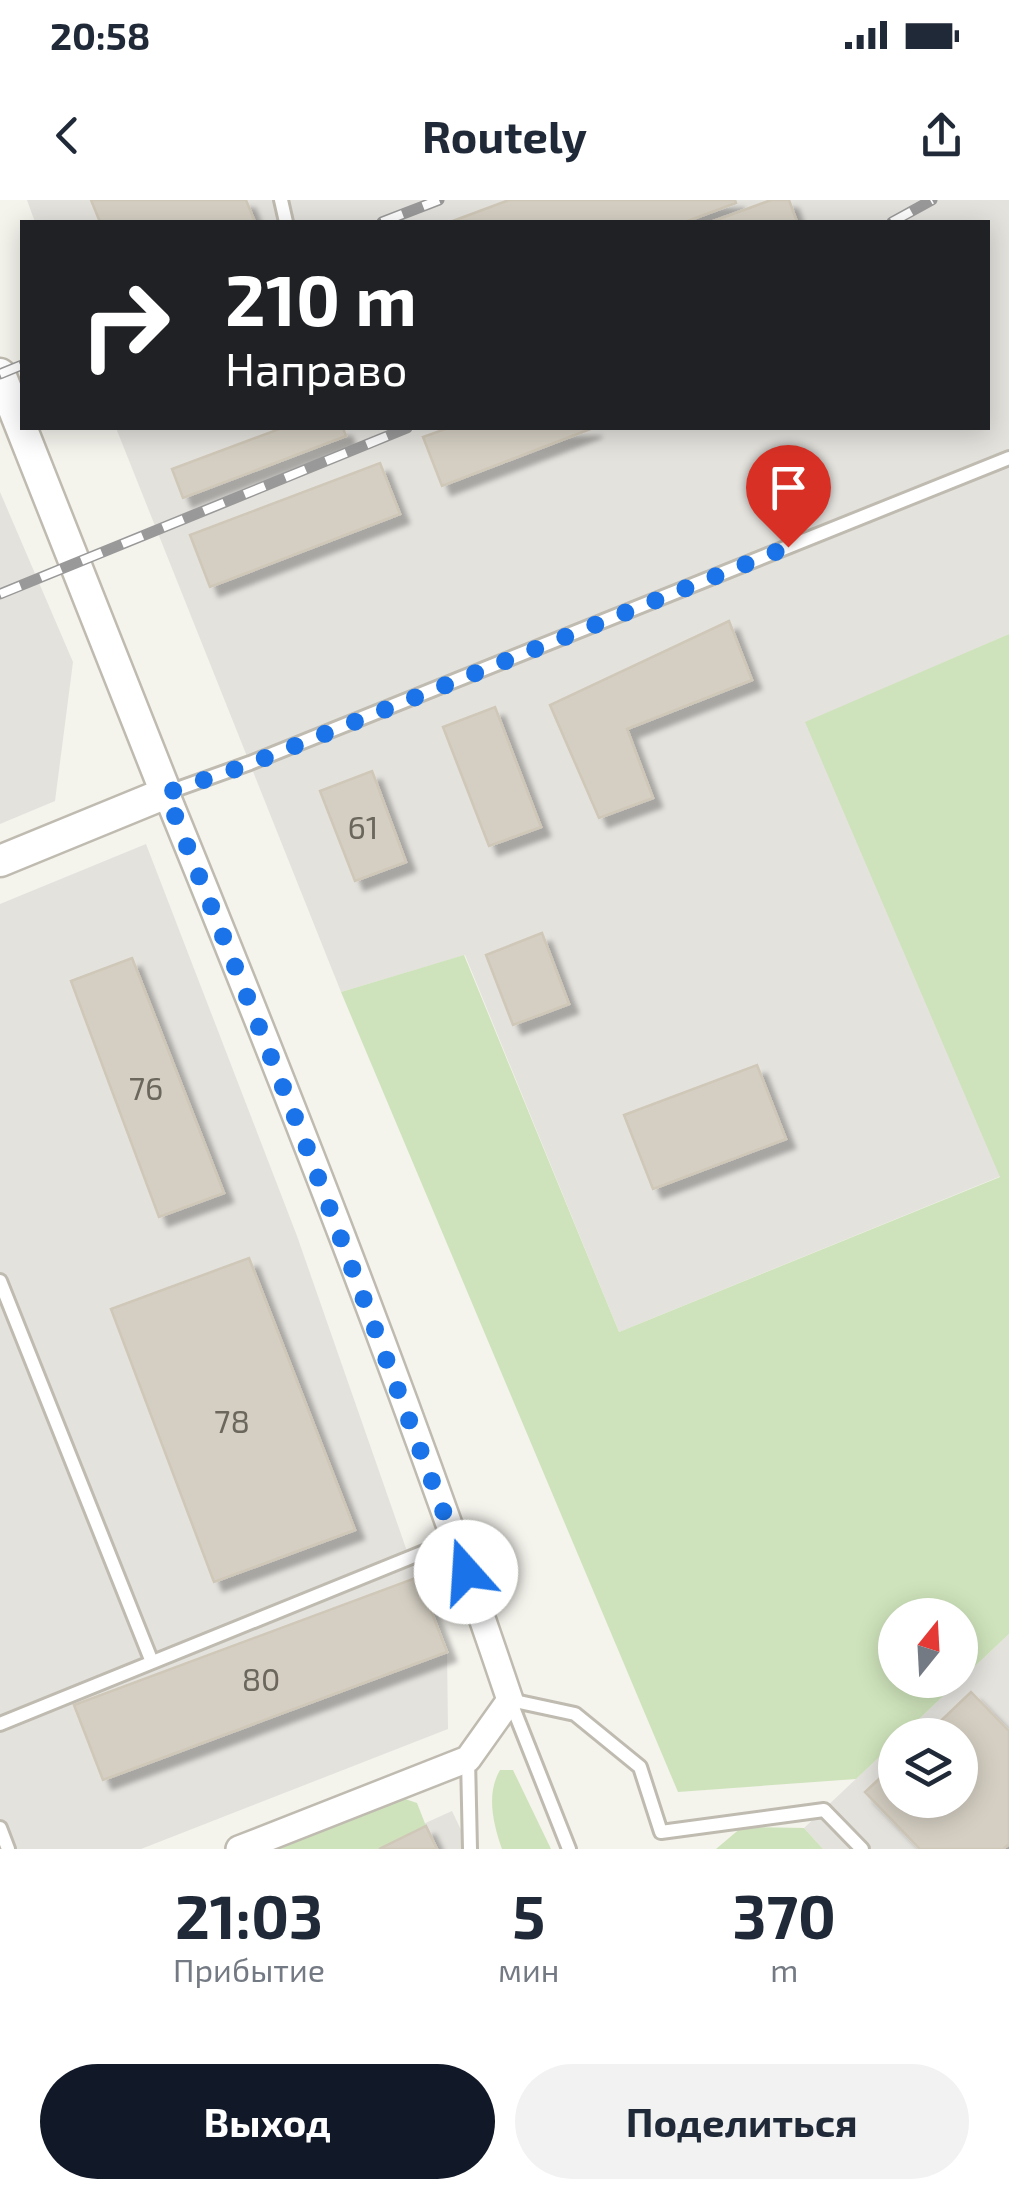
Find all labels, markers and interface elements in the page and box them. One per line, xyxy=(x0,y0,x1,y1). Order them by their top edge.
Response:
text: 20:58 xyxy=(50,12,150,58)
icon: back xyxy=(40,108,95,163)
text: Routely xyxy=(422,108,587,162)
icon: share xyxy=(914,108,969,163)
text: 210 m xyxy=(225,256,417,340)
icon: right xyxy=(60,260,190,390)
text: Направо xyxy=(225,341,407,395)
pin xyxy=(746,445,831,548)
icon: arrive xyxy=(761,460,816,515)
house number: 61 xyxy=(347,807,379,845)
house number: 76 xyxy=(129,1068,163,1106)
house number: 78 xyxy=(214,1401,250,1439)
position arrow xyxy=(414,1520,518,1624)
north arrow xyxy=(878,1598,978,1698)
map controls xyxy=(878,1598,978,1818)
house number: 80 xyxy=(242,1659,280,1697)
button: layers xyxy=(878,1718,978,1818)
text: 21:03 xyxy=(175,1879,323,1951)
text: 5 xyxy=(512,1879,545,1951)
text: 370 xyxy=(732,1879,836,1951)
text: Прибытие xyxy=(173,1950,325,1988)
text: мин xyxy=(498,1950,559,1988)
text: m xyxy=(770,1950,798,1988)
button: Выход xyxy=(40,2064,495,2179)
button: Поделиться xyxy=(515,2064,969,2179)

